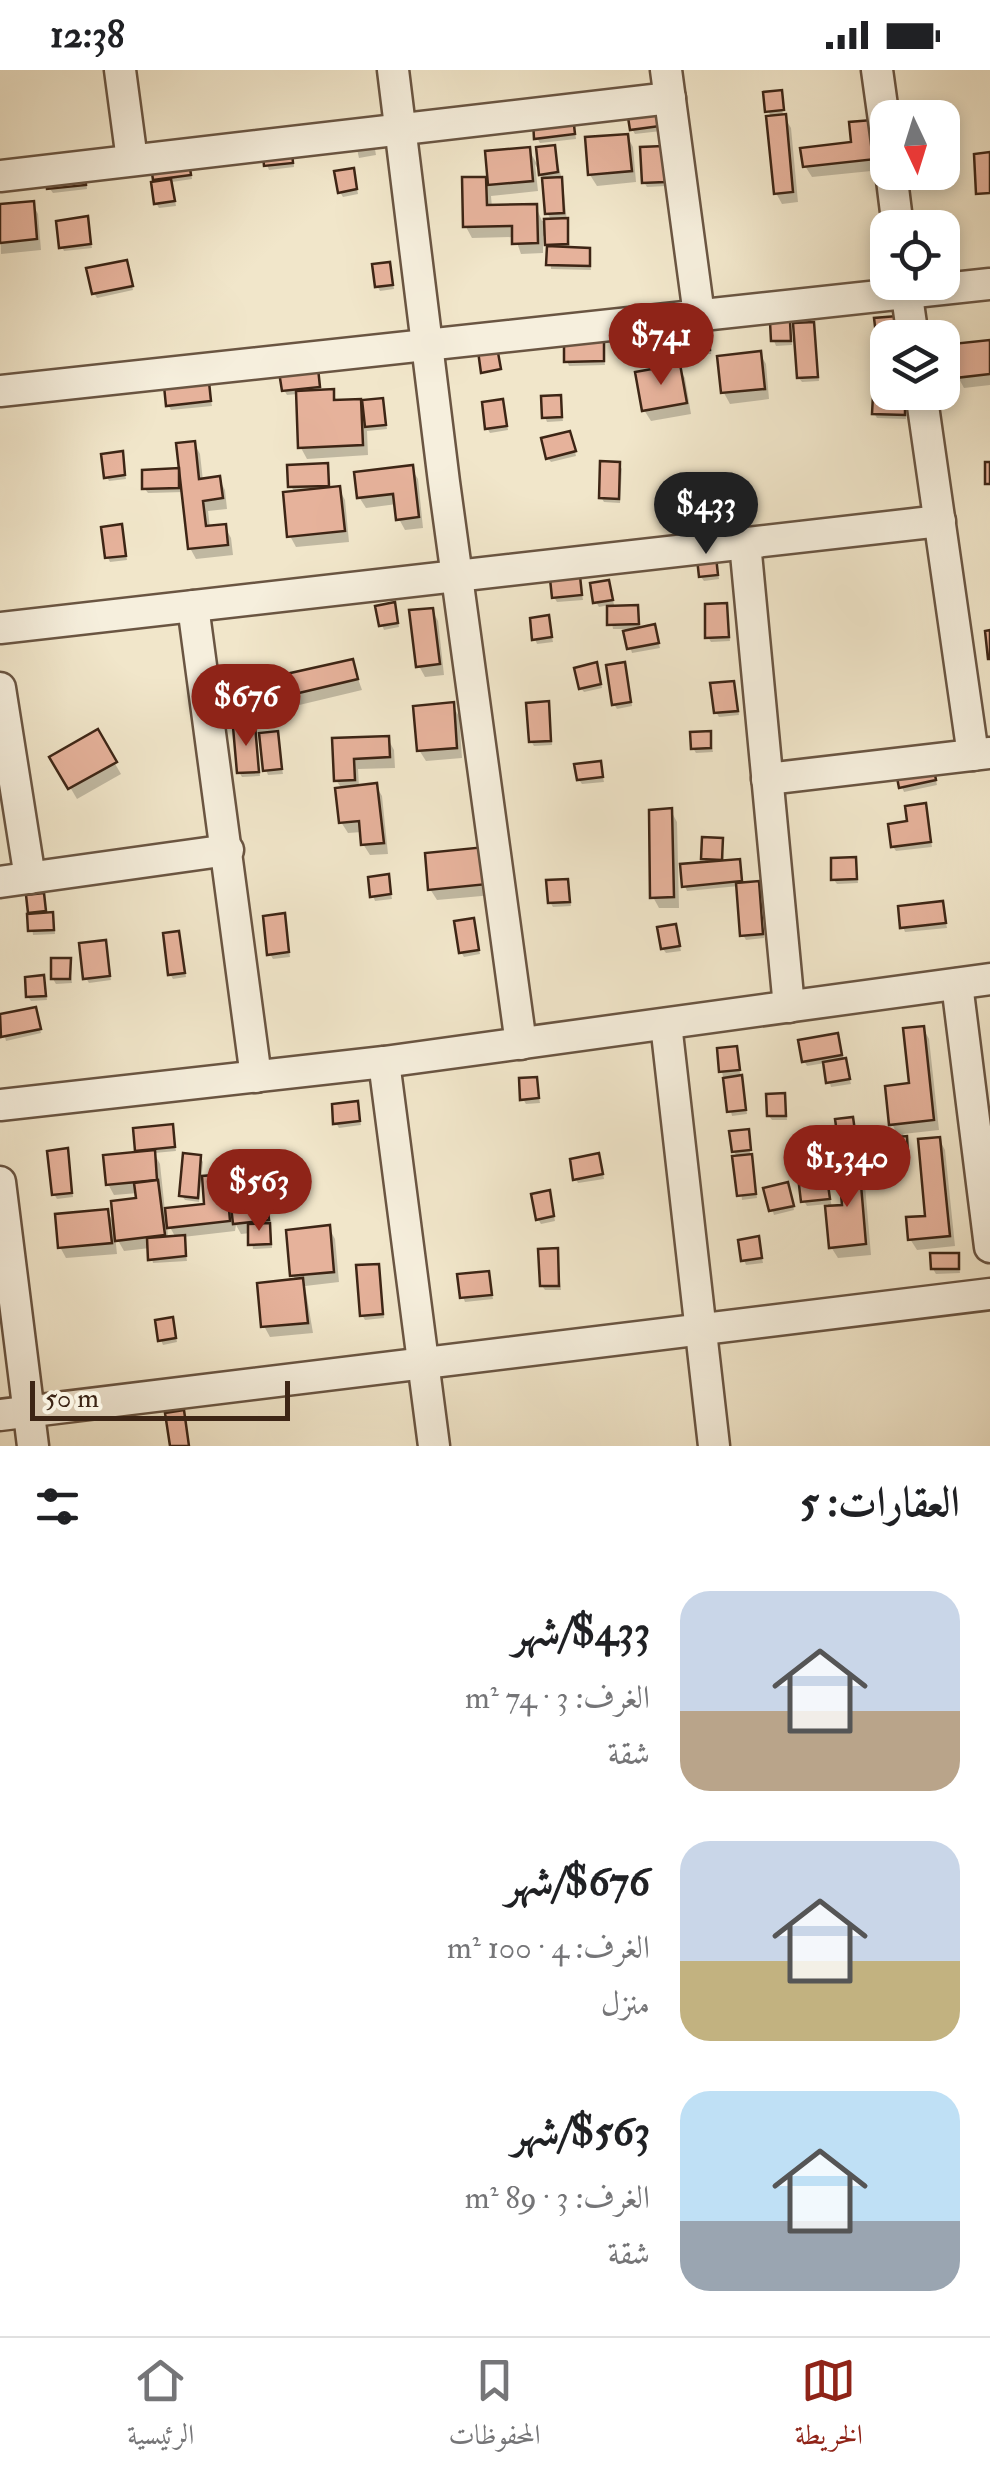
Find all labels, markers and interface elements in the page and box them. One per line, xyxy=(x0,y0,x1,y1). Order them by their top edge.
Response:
text: 12:38 xyxy=(50,11,125,59)
north arrow xyxy=(870,100,960,190)
map controls xyxy=(870,100,960,410)
button: locate xyxy=(870,210,960,300)
pin: $741 xyxy=(602,303,720,388)
text: $741 xyxy=(631,315,691,355)
button: layers xyxy=(870,320,960,410)
pin: $433 xyxy=(647,472,765,557)
text: $433 xyxy=(676,484,736,524)
pin: $676 xyxy=(187,664,305,749)
text: $676 xyxy=(213,676,279,716)
pin: $1,340 xyxy=(766,1125,928,1210)
text: $1,340 xyxy=(806,1137,888,1177)
pin: $563 xyxy=(200,1149,318,1234)
text: $563 xyxy=(229,1161,289,1201)
scale bar xyxy=(30,1376,290,1420)
text: 50 m xyxy=(45,1381,99,1416)
text: العقارات: 5 xyxy=(800,1477,960,1529)
icon: filters xyxy=(30,1479,85,1534)
text: $433/شهر xyxy=(512,1606,650,1658)
icon: home xyxy=(760,1631,880,1751)
text: الغرف: 3 · 74 m² xyxy=(465,1678,650,1718)
text: شقة xyxy=(608,1734,650,1774)
text: $676/شهر xyxy=(506,1856,650,1908)
icon: home xyxy=(760,1881,880,2001)
text: الغرف: 4 · 100 m² xyxy=(447,1928,650,1968)
text: منزل xyxy=(601,1984,650,2024)
text: $563/شهر xyxy=(512,2106,650,2158)
icon: home xyxy=(760,2131,880,2251)
text: الغرف: 3 · 89 m² xyxy=(465,2178,650,2218)
text: شقة xyxy=(608,2234,650,2274)
tab: الرئيسية xyxy=(127,2353,194,2462)
tab: المحفوظات xyxy=(448,2353,541,2462)
tab: الخريطة xyxy=(795,2353,863,2462)

